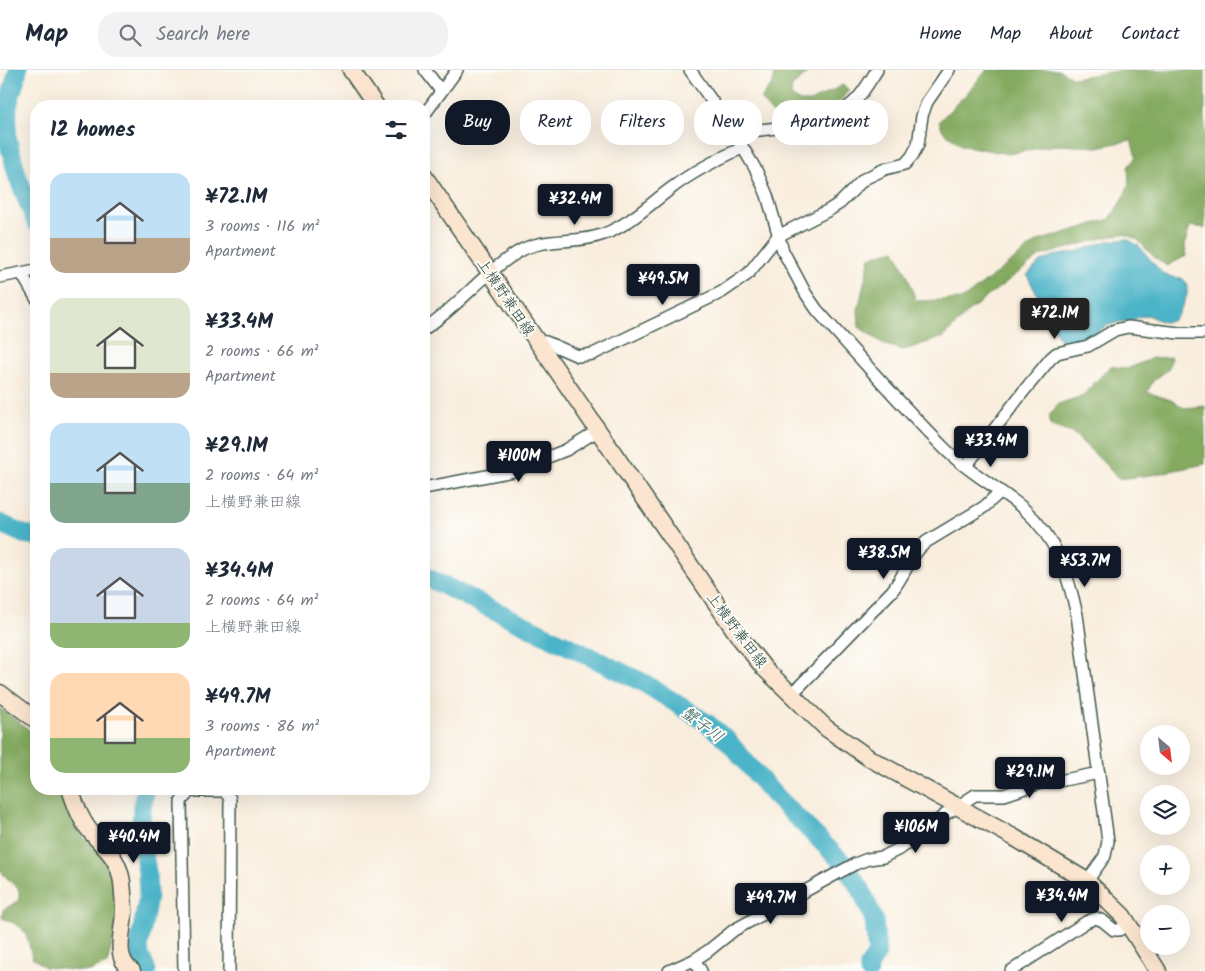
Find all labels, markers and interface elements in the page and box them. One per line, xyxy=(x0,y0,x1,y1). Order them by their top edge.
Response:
search box xyxy=(98,12,448,57)
text: Map xyxy=(25,15,68,54)
text: Search here xyxy=(156,20,250,50)
text: Home xyxy=(919,20,962,49)
text: Map xyxy=(990,20,1021,49)
text: About xyxy=(1049,20,1093,49)
text: Contact xyxy=(1121,20,1180,49)
icon: search xyxy=(116,21,144,49)
chip: Buy xyxy=(445,100,510,145)
chip: Rent xyxy=(520,100,591,145)
chip: Filters xyxy=(601,100,684,145)
chip: New xyxy=(694,100,762,145)
chip: Apartment xyxy=(772,100,888,145)
text: 12 homes xyxy=(50,114,135,147)
icon: filters xyxy=(382,116,410,144)
text: ¥72.1M xyxy=(205,181,267,214)
pin: ¥32.4M xyxy=(534,184,616,226)
text: ¥32.4M xyxy=(549,187,601,212)
icon: home xyxy=(90,193,150,253)
text: 3 rooms · 116 m² xyxy=(205,214,320,239)
text: Apartment xyxy=(205,239,276,264)
street label: 上横野兼田線 xyxy=(470,254,540,342)
pin: ¥49.5M xyxy=(622,264,704,306)
text: ¥49.5M xyxy=(638,267,688,292)
pin: ¥72.1M xyxy=(1014,298,1096,340)
text: ¥72.1M xyxy=(1031,301,1079,326)
text: ¥33.4M xyxy=(205,306,273,339)
icon: home xyxy=(90,318,150,378)
text: 2 rooms · 66 m² xyxy=(205,339,319,364)
text: Apartment xyxy=(205,364,276,389)
pin: ¥33.4M xyxy=(950,426,1032,468)
text: ¥33.4M xyxy=(965,429,1017,454)
text: ¥29.1M xyxy=(205,430,268,463)
pin: ¥100M xyxy=(484,440,554,483)
icon: home xyxy=(90,443,150,503)
text: ¥100M xyxy=(497,444,541,469)
text: 2 rooms · 64 m² xyxy=(205,463,318,488)
text: 上横野兼田線 xyxy=(205,490,301,515)
pin: ¥38.5M xyxy=(843,538,925,580)
text: ¥38.5M xyxy=(858,541,910,566)
pin: ¥53.7M xyxy=(1044,546,1126,588)
text: ¥53.7M xyxy=(1060,549,1110,574)
text: ¥34.4M xyxy=(205,555,273,588)
icon: home xyxy=(90,568,150,628)
street label: 上横野兼田線 xyxy=(700,587,773,674)
text: 2 rooms · 64 m² xyxy=(205,588,318,613)
text: 上横野兼田線 xyxy=(205,615,301,640)
text: ¥49.7M xyxy=(205,681,271,714)
icon: home xyxy=(90,693,150,753)
water label: 蟹子川 xyxy=(675,701,729,750)
text: 3 rooms · 86 m² xyxy=(205,714,319,739)
north arrow xyxy=(1140,725,1190,775)
map controls xyxy=(1140,725,1190,955)
text: Apartment xyxy=(205,739,276,764)
pin: ¥29.1M xyxy=(989,756,1071,799)
text: ¥29.1M xyxy=(1006,760,1054,785)
button: layers xyxy=(1140,785,1190,835)
pin: ¥106M xyxy=(881,812,951,854)
text: ¥106M xyxy=(894,815,938,840)
pin: ¥40.4M xyxy=(93,822,175,864)
text: ¥40.4M xyxy=(108,825,160,850)
button: + xyxy=(1140,845,1190,895)
pin: ¥34.4M xyxy=(1021,880,1103,923)
pin: ¥49.7M xyxy=(730,882,812,925)
text: ¥34.4M xyxy=(1036,884,1088,909)
text: ¥49.7M xyxy=(746,886,796,911)
button: − xyxy=(1140,905,1190,955)

